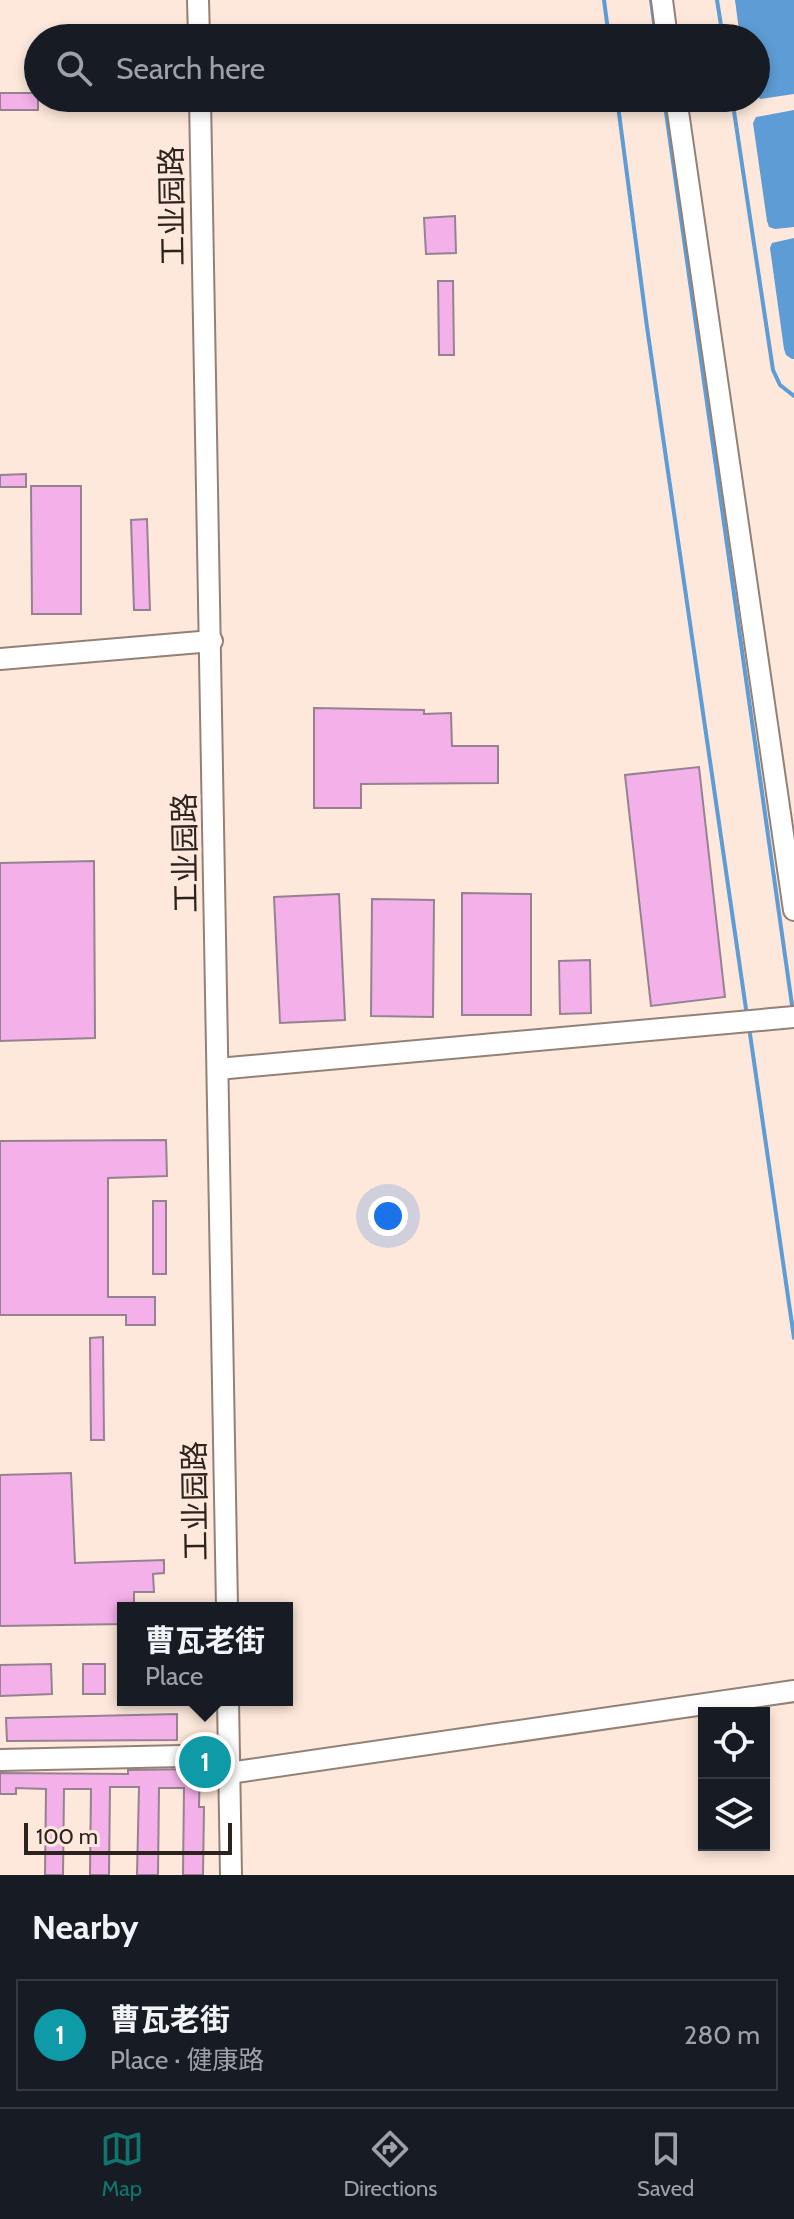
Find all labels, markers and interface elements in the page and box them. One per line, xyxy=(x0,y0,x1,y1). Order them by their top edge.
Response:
search box xyxy=(24,24,770,112)
icon: search xyxy=(52,46,96,90)
text: Search here xyxy=(116,50,265,87)
street label: 工业园路 xyxy=(152,146,192,266)
street label: 工业园路 xyxy=(165,793,205,913)
your location xyxy=(368,1196,408,1236)
street label: 工业园路 xyxy=(175,1441,215,1561)
popup xyxy=(117,1602,293,1706)
text: 曹瓦老街 xyxy=(145,1622,265,1659)
text: Place xyxy=(145,1660,203,1692)
map controls xyxy=(698,1707,770,1851)
button: locate xyxy=(698,1707,770,1779)
pin: 1 xyxy=(179,1732,231,1792)
button: layers xyxy=(698,1779,770,1851)
scale bar xyxy=(24,1819,232,1855)
text: 100 m xyxy=(36,1823,98,1850)
text: Nearby xyxy=(32,1906,139,1948)
text: 曹瓦老街 xyxy=(110,2001,230,2038)
text: 1 xyxy=(55,2019,65,2051)
text: 280 m xyxy=(684,2019,760,2051)
text: Place · 健康路 xyxy=(110,2044,264,2076)
tab: Map xyxy=(100,2127,144,2202)
tab: Directions xyxy=(343,2127,437,2202)
tab: Saved xyxy=(637,2127,694,2202)

